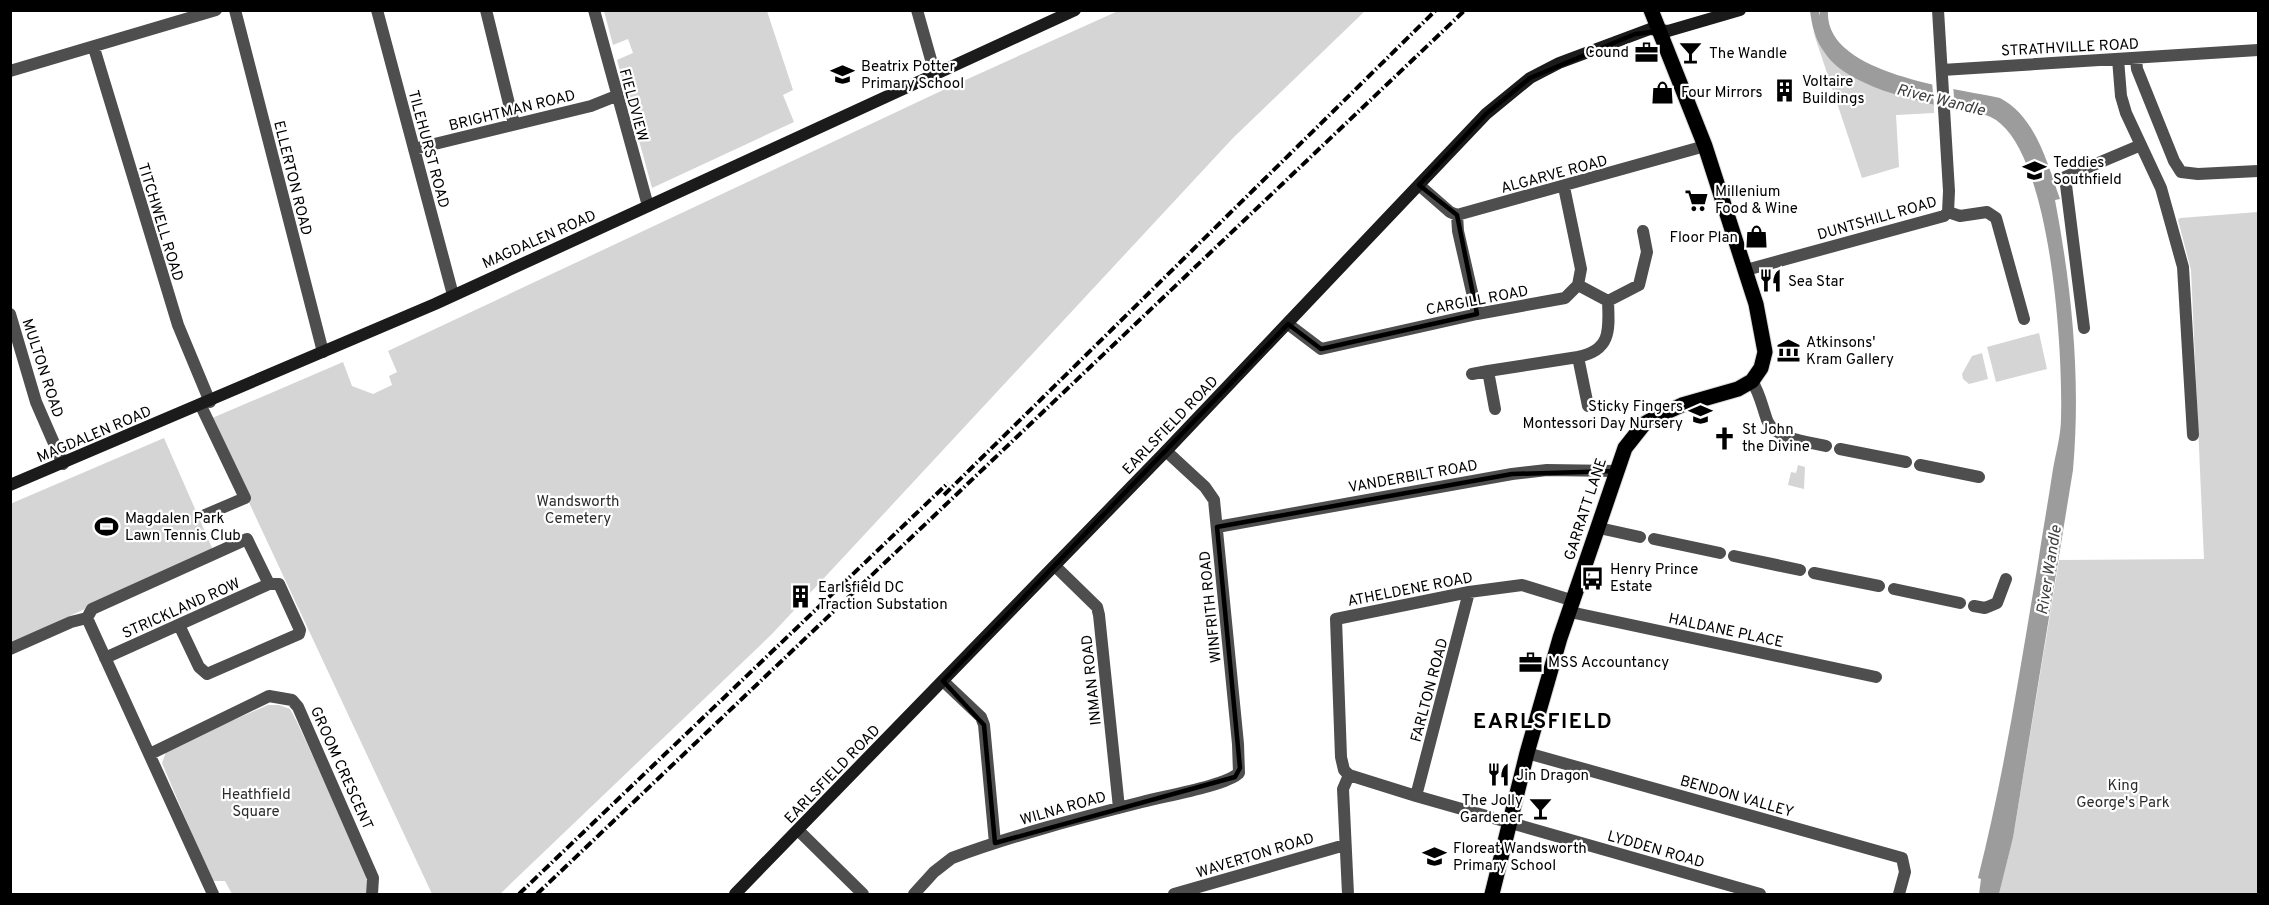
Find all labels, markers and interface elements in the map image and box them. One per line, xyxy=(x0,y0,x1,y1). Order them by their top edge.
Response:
street label: STRATHVILLE ROAD xyxy=(2001,35,2140,62)
office icon: Cound xyxy=(1634,39,1660,65)
bar icon: The Wandle xyxy=(1678,40,1704,66)
place label: Cound xyxy=(1585,44,1629,63)
place label: The Wandle xyxy=(1709,45,1787,64)
place label: Beatrix Potter Primary School xyxy=(861,58,964,94)
school or university icon: Beatrix Potter Primary School xyxy=(830,62,856,88)
street label: FIELDVIEW xyxy=(614,67,651,144)
place label: Voltaire Buildings xyxy=(1802,73,1864,109)
building icon: Voltaire Buildings xyxy=(1771,77,1797,103)
shop icon: Four Mirrors xyxy=(1650,79,1676,105)
water label: River Wandle xyxy=(1894,80,1988,122)
place label: Four Mirrors xyxy=(1681,84,1763,103)
street label: BRIGHTMAN ROAD xyxy=(447,87,578,136)
street label: TILEHURST ROAD xyxy=(403,88,452,210)
street label: ELLERTON ROAD xyxy=(268,119,315,238)
street label: ALGARVE ROAD xyxy=(1499,152,1610,199)
place label: Teddies Southfield xyxy=(2053,154,2122,190)
school or university icon: Teddies Southfield xyxy=(2022,158,2048,184)
street label: TITCHWELL ROAD xyxy=(133,161,187,284)
place label: Millenium Food & Wine xyxy=(1715,183,1798,219)
supermarket icon: Millenium Food & Wine xyxy=(1684,187,1710,213)
street label: DUNTSHILL ROAD xyxy=(1815,193,1939,246)
street label: MAGDALEN ROAD xyxy=(480,207,600,274)
shop icon: Floor Plan xyxy=(1743,224,1769,250)
place label: Floor Plan xyxy=(1669,229,1738,248)
restaurant icon: Sea Star xyxy=(1757,268,1783,294)
place label: Sea Star xyxy=(1788,273,1845,292)
street label: CARGILL ROAD xyxy=(1424,282,1530,321)
street label: MULTON ROAD xyxy=(17,317,67,420)
place label: Atkinsons' Kram Gallery xyxy=(1806,334,1894,370)
museum icon: Atkinsons' Kram Gallery xyxy=(1775,338,1801,364)
street label: EARLSFIELD ROAD xyxy=(1119,373,1223,479)
place label: Sticky Fingers Montessori Day Nursery xyxy=(1523,398,1683,434)
school or university icon: Sticky Fingers Montessori Day Nursery xyxy=(1688,402,1714,428)
street label: MAGDALEN ROAD xyxy=(34,403,155,468)
place label: St John the Divine xyxy=(1742,421,1810,457)
church icon: St John the Divine xyxy=(1711,425,1737,451)
street label: GARRATT LANE xyxy=(1561,456,1612,563)
street label: VANDERBILT ROAD xyxy=(1347,457,1479,498)
park label: Wandsworth Cemetery xyxy=(536,493,620,529)
place label: Magdalen Park Lawn Tennis Club xyxy=(125,510,241,546)
sports icon: Magdalen Park Lawn Tennis Club xyxy=(94,514,120,540)
water label: River Wandle xyxy=(2033,523,2067,617)
street label: WINFRITH ROAD xyxy=(1196,550,1227,664)
place label: Henry Prince Estate xyxy=(1610,561,1698,597)
bus stop icon: Henry Prince Estate xyxy=(1579,565,1605,591)
street label: ATHELDENE ROAD xyxy=(1346,569,1475,612)
street label: STRICKLAND ROW xyxy=(120,575,243,644)
place label: Earlsfield DC Traction Substation xyxy=(818,579,948,615)
building icon: Earlsfield DC Traction Substation xyxy=(787,583,813,609)
street label: HALDANE PLACE xyxy=(1666,610,1785,653)
street label: INMAN ROAD xyxy=(1078,634,1107,726)
street label: FARLTON ROAD xyxy=(1407,636,1453,744)
office icon: MSS Accountancy xyxy=(1517,649,1543,675)
place label: MSS Accountancy xyxy=(1548,654,1669,673)
street label: GROOM CRESCENT xyxy=(305,704,376,833)
district label: EARLSFIELD xyxy=(1473,709,1613,736)
street label: EARLSFIELD ROAD xyxy=(781,722,885,828)
restaurant icon: Jin Dragon xyxy=(1485,762,1511,788)
place label: Jin Dragon xyxy=(1516,767,1589,786)
street label: BENDON VALLEY xyxy=(1678,772,1796,823)
park label: King George's Park xyxy=(2076,777,2170,813)
park label: Heathfield Square xyxy=(221,786,291,822)
street label: WILNA ROAD xyxy=(1018,788,1109,831)
place label: The Jolly Gardener xyxy=(1460,792,1523,828)
bar icon: The Jolly Gardener xyxy=(1528,796,1554,822)
street label: LYDDEN ROAD xyxy=(1605,828,1706,873)
street label: WAVERTON ROAD xyxy=(1194,829,1317,883)
place label: Floreat Wandsworth Primary School xyxy=(1453,840,1587,876)
school or university icon: Floreat Wandsworth Primary School xyxy=(1422,844,1448,870)

